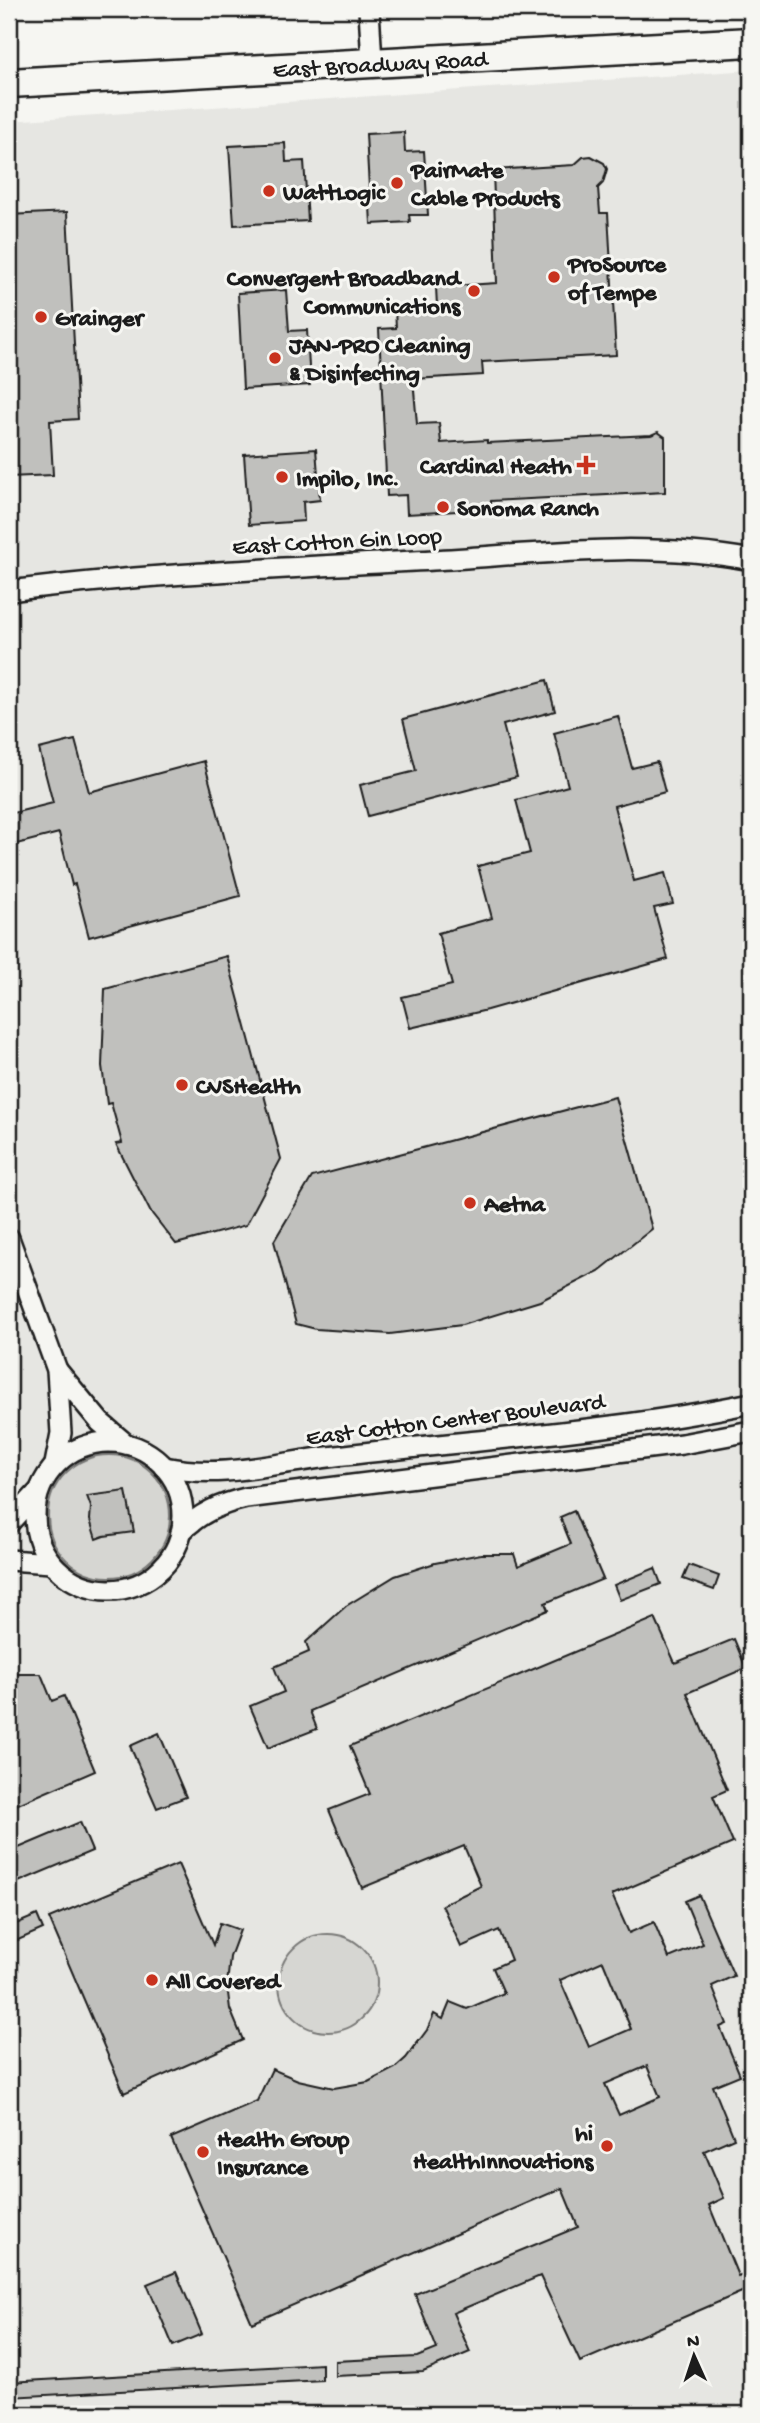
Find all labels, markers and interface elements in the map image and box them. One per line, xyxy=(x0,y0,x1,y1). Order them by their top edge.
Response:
street label: East Broadway Road xyxy=(272,46,490,87)
place label: PairMate Cable Products xyxy=(409,158,561,215)
marker: PairMate Cable Products xyxy=(389,175,405,191)
place label: WattLogic xyxy=(282,180,386,209)
marker: WattLogic xyxy=(261,183,277,199)
place label: ProSource of Tempe xyxy=(566,252,668,309)
place label: Convergent Broadband Communications xyxy=(227,266,463,323)
marker: ProSource of Tempe xyxy=(546,269,562,285)
marker: Convergent Broadband Communications xyxy=(466,283,482,299)
place label: Grainger xyxy=(55,306,146,335)
marker: Grainger xyxy=(33,309,49,325)
place label: JAN-PRO Cleaning & Disinfecting xyxy=(288,333,471,390)
marker: JAN-PRO Cleaning & Disinfecting xyxy=(267,350,283,366)
place label: Cardinal Heath xyxy=(420,454,572,483)
marker: Cardinal Heath xyxy=(578,457,594,473)
place label: Impilo, Inc. xyxy=(296,466,400,495)
marker: Impilo, Inc. xyxy=(274,469,290,485)
place label: Sonoma Ranch xyxy=(457,496,599,525)
marker: Sonoma Ranch xyxy=(435,499,451,515)
street label: East Cotton Gin Loop xyxy=(231,524,443,563)
place label: CVSHealth xyxy=(196,1074,301,1103)
marker: CVSHealth xyxy=(174,1077,190,1093)
place label: Aetna xyxy=(483,1192,547,1221)
marker: Aetna xyxy=(462,1195,478,1211)
street label: East Cotton Center Boulevard xyxy=(305,1389,608,1454)
place label: All Covered xyxy=(165,1969,283,1998)
marker: All Covered xyxy=(144,1972,160,1988)
place label: hi HealthInnovations xyxy=(413,2121,594,2178)
place label: Health Group Insurance xyxy=(217,2127,349,2184)
marker: hi HealthInnovations xyxy=(599,2138,615,2154)
marker: Health Group Insurance xyxy=(195,2144,211,2160)
north arrow xyxy=(658,2322,728,2392)
text: N xyxy=(686,2331,700,2354)

